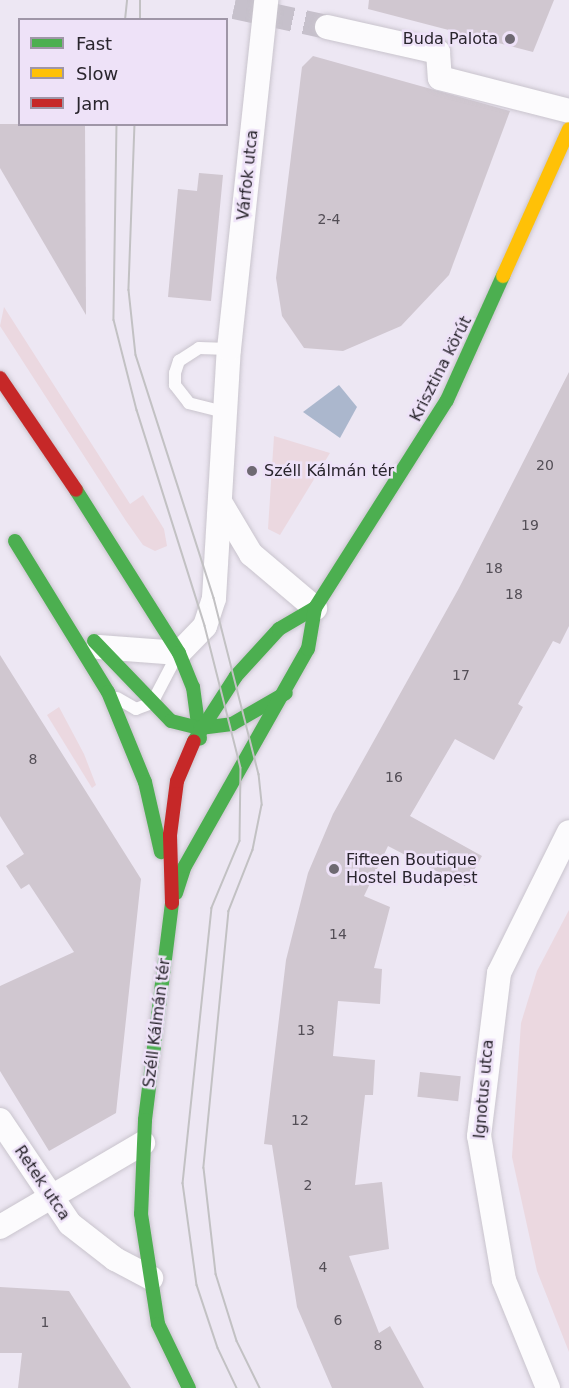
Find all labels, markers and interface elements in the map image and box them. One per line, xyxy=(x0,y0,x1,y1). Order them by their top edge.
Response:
legend xyxy=(18,18,228,126)
place label: Buda Palota xyxy=(403,29,498,49)
marker: Buda Palota xyxy=(503,32,517,46)
text: Fast xyxy=(76,33,112,54)
text: Slow xyxy=(76,63,118,84)
text: Jam xyxy=(76,93,110,114)
street label: Várfok utca xyxy=(234,129,262,221)
house number: 2-4 xyxy=(318,211,340,227)
street label: Krisztina körút xyxy=(406,313,476,425)
house number: 20 xyxy=(536,457,554,473)
place label: Széll Kálmán tér xyxy=(264,461,394,481)
marker: Széll Kálmán tér xyxy=(245,464,259,478)
house number: 19 xyxy=(521,517,539,533)
house number: 18 xyxy=(485,560,503,576)
house number: 18 xyxy=(505,586,523,602)
house number: 17 xyxy=(452,667,470,683)
house number: 8 xyxy=(29,751,37,767)
house number: 16 xyxy=(385,769,403,785)
place label: Fifteen Boutique Hostel Budapest xyxy=(346,850,477,888)
marker: Fifteen Boutique Hostel Budapest xyxy=(327,862,341,876)
house number: 14 xyxy=(329,926,347,942)
street label: Széll Kálmán tér xyxy=(140,957,174,1089)
house number: 13 xyxy=(297,1022,315,1038)
street label: Ignotus utca xyxy=(470,1039,498,1139)
house number: 12 xyxy=(291,1112,309,1128)
street label: Retek utca xyxy=(10,1142,74,1224)
house number: 2 xyxy=(304,1177,312,1193)
house number: 4 xyxy=(319,1259,327,1275)
house number: 6 xyxy=(334,1312,342,1328)
house number: 1 xyxy=(41,1314,49,1330)
house number: 8 xyxy=(374,1337,382,1353)

